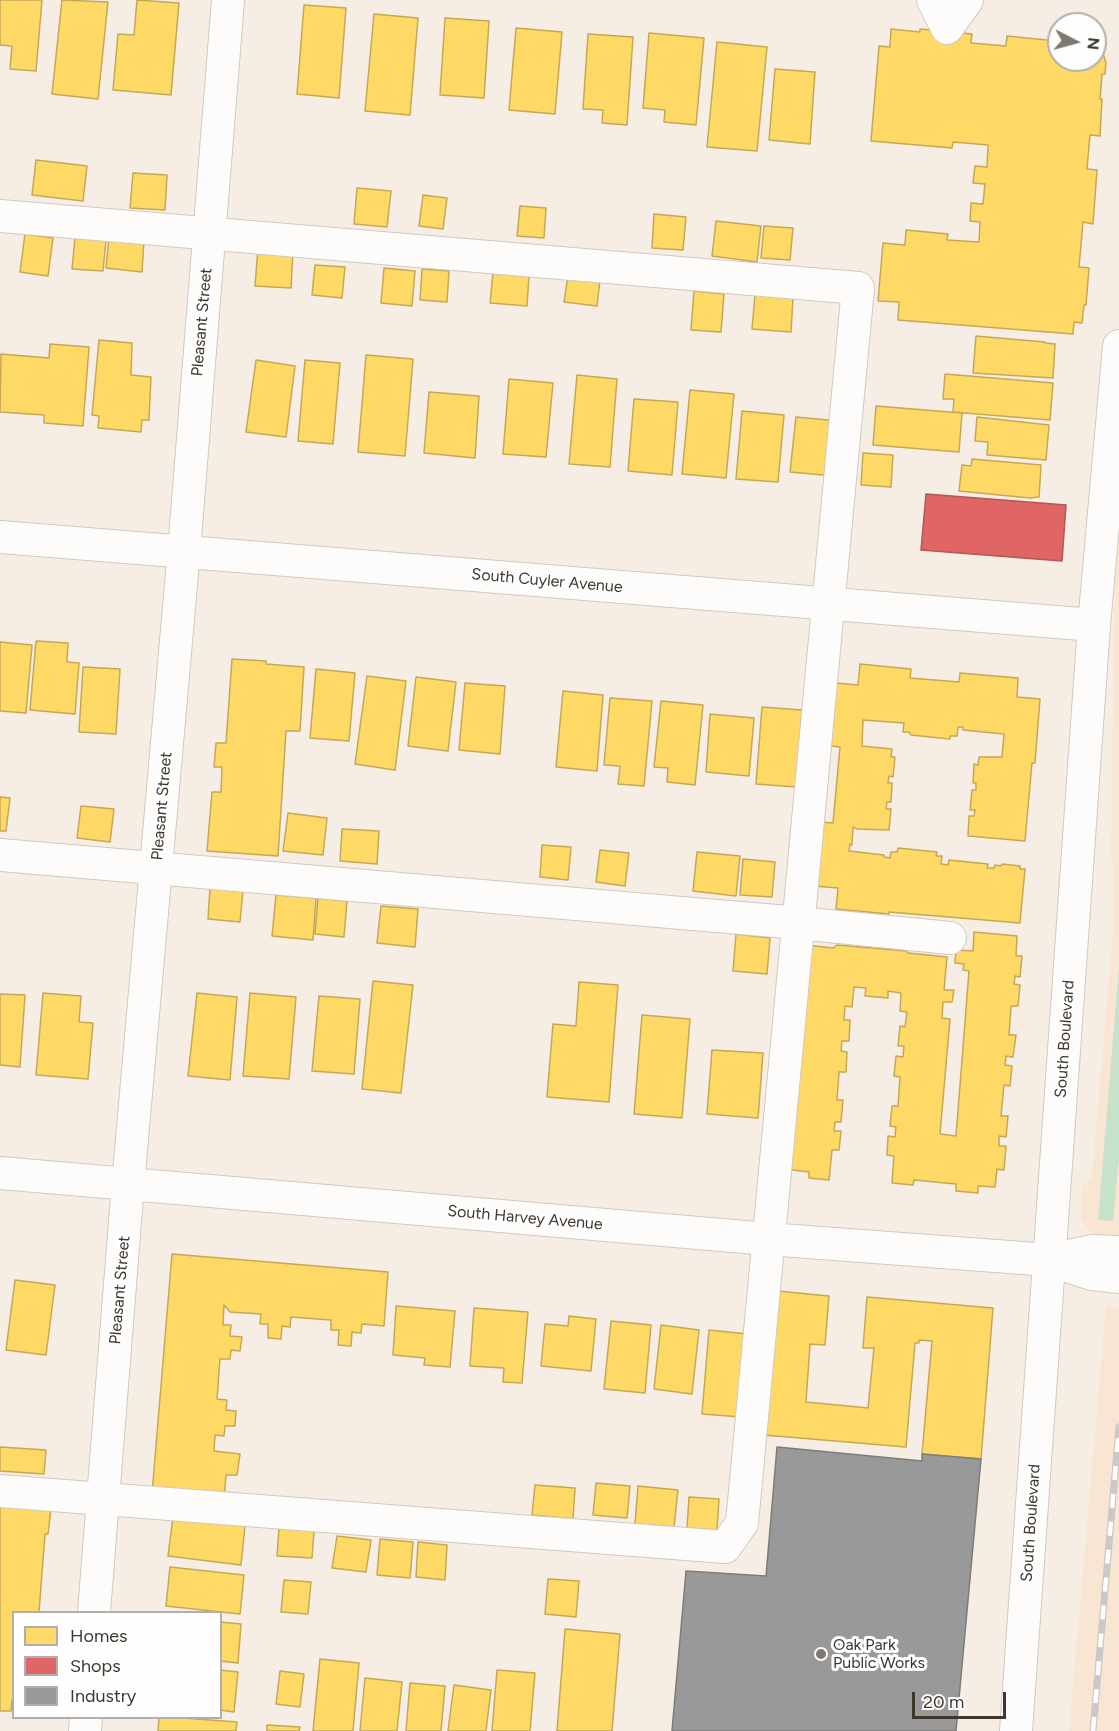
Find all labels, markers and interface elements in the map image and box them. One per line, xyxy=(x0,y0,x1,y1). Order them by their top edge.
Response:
north arrow xyxy=(1047,12,1107,72)
text: N xyxy=(1083,37,1104,51)
street label: Pleasant Street xyxy=(188,267,216,377)
street label: South Cuyler Avenue xyxy=(471,565,623,597)
street label: Pleasant Street xyxy=(148,751,176,861)
street label: South Boulevard xyxy=(1051,979,1079,1099)
street label: South Harvey Avenue xyxy=(447,1202,603,1234)
street label: Pleasant Street xyxy=(106,1235,134,1345)
street label: South Boulevard xyxy=(1017,1463,1045,1583)
legend xyxy=(12,1611,222,1719)
text: Homes xyxy=(70,1625,128,1647)
place label: Oak Park Public Works xyxy=(833,1635,925,1673)
marker: Oak Park Public Works xyxy=(814,1647,828,1661)
text: Shops xyxy=(70,1655,121,1677)
scale bar xyxy=(915,1680,1010,1718)
text: Industry xyxy=(70,1685,136,1707)
text: 20 m xyxy=(923,1691,964,1713)

